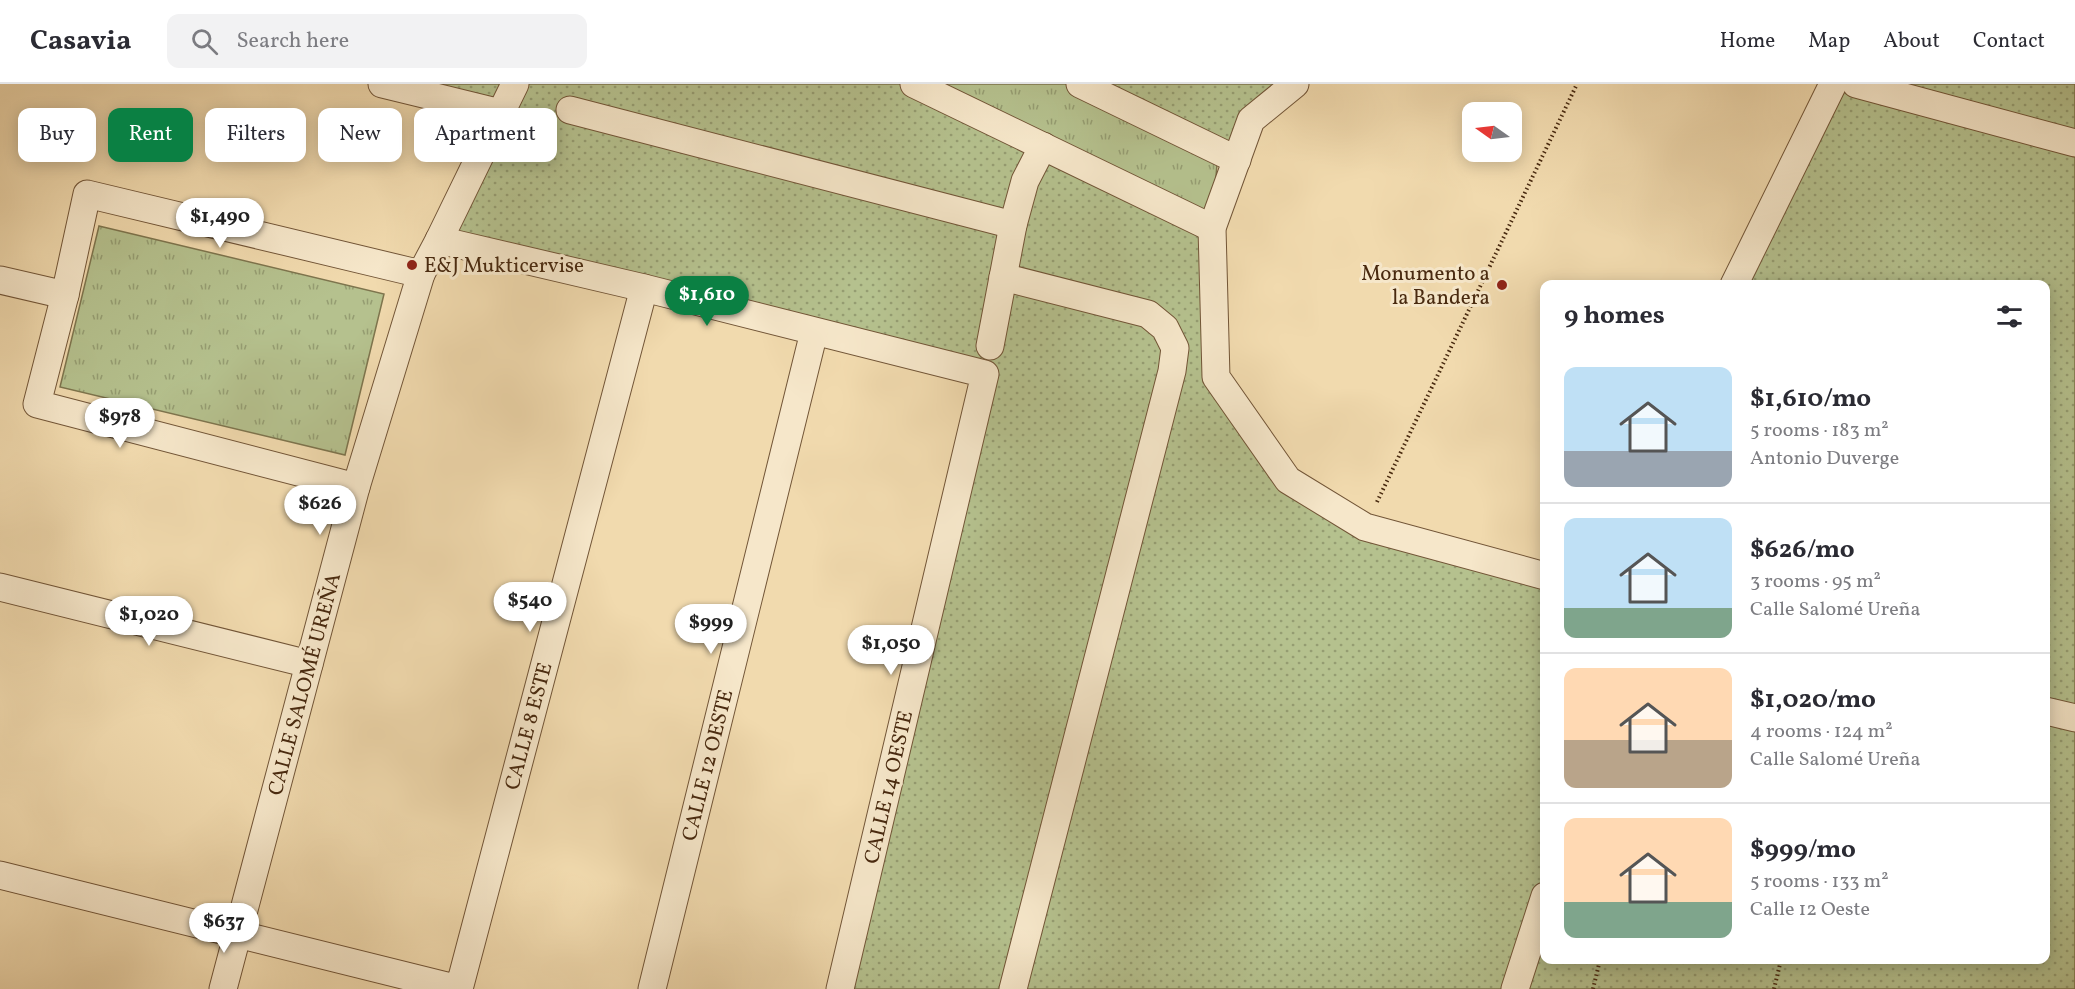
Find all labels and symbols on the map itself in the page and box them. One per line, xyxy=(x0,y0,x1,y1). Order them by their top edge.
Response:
north arrow xyxy=(1462,102,1522,162)
pin: $1,490 xyxy=(171,198,269,249)
place label: E&J Mukticervise xyxy=(424,252,584,281)
marker: E&J Mukticervise xyxy=(405,258,419,272)
place label: Monumento a la Bandera xyxy=(1361,260,1490,313)
pin: $1,610 xyxy=(658,276,756,327)
marker: Monumento a la Bandera xyxy=(1495,278,1509,292)
pin: $978 xyxy=(84,398,156,449)
pin: $626 xyxy=(284,485,356,536)
street label: CALLE SALOMÉ UREÑA xyxy=(262,570,349,799)
pin: $540 xyxy=(494,582,566,633)
pin: $1,020 xyxy=(100,596,198,647)
pin: $999 xyxy=(675,604,747,655)
pin: $1,050 xyxy=(842,625,940,676)
street label: CALLE 8 ESTE xyxy=(498,659,560,793)
street label: CALLE 12 OESTE xyxy=(676,687,741,844)
street label: CALLE 14 OESTE xyxy=(858,708,921,867)
pin: $637 xyxy=(188,903,260,954)

